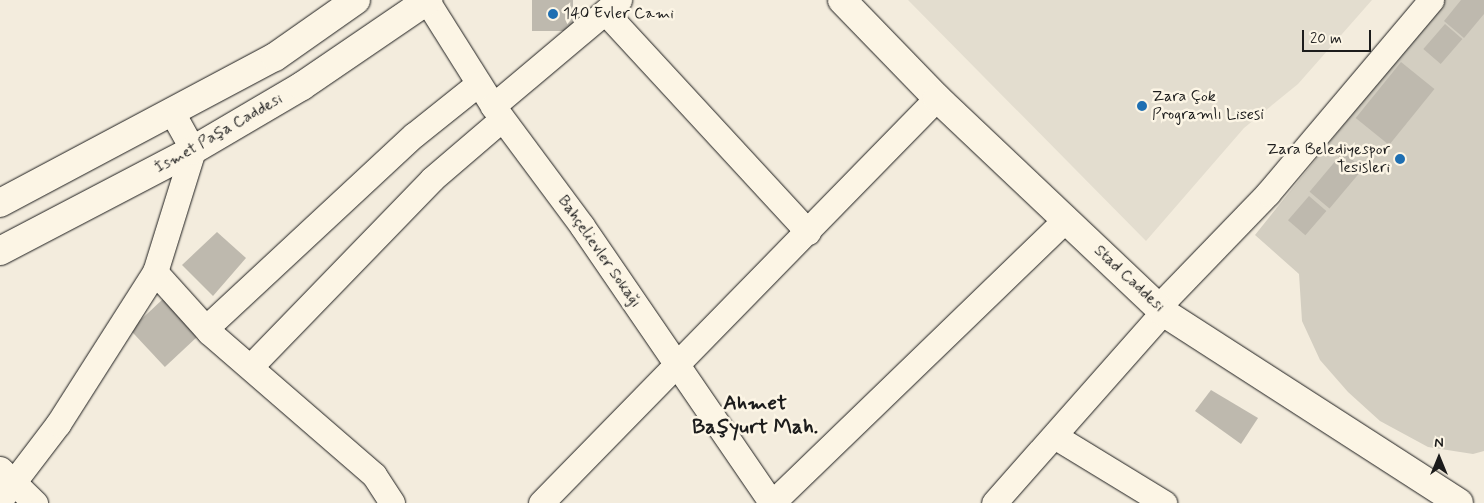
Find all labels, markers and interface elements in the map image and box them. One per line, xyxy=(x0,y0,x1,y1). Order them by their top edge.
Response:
place label: 140 Evler Cami xyxy=(563,4,673,24)
marker: 140 Evler Cami xyxy=(547,8,559,20)
scale bar xyxy=(1304,20,1373,52)
text: 20 m xyxy=(1310,29,1342,49)
place label: Zara Çok Programlı Lisesi xyxy=(1152,87,1264,125)
street label: İsmet Paşa Caddesi xyxy=(152,90,286,178)
marker: Zara Çok Programlı Lisesi xyxy=(1136,100,1148,112)
place label: Zara Belediyespor Tesisleri xyxy=(1268,140,1390,178)
marker: Zara Belediyespor Tesisleri xyxy=(1394,153,1406,165)
street label: Bahçelievler Sokağı xyxy=(553,192,645,312)
street label: Stad Caddesi xyxy=(1090,241,1168,317)
district label: Ahmet Başyurt Mah. xyxy=(692,390,818,440)
north arrow xyxy=(1414,433,1464,483)
text: N xyxy=(1434,434,1444,452)

